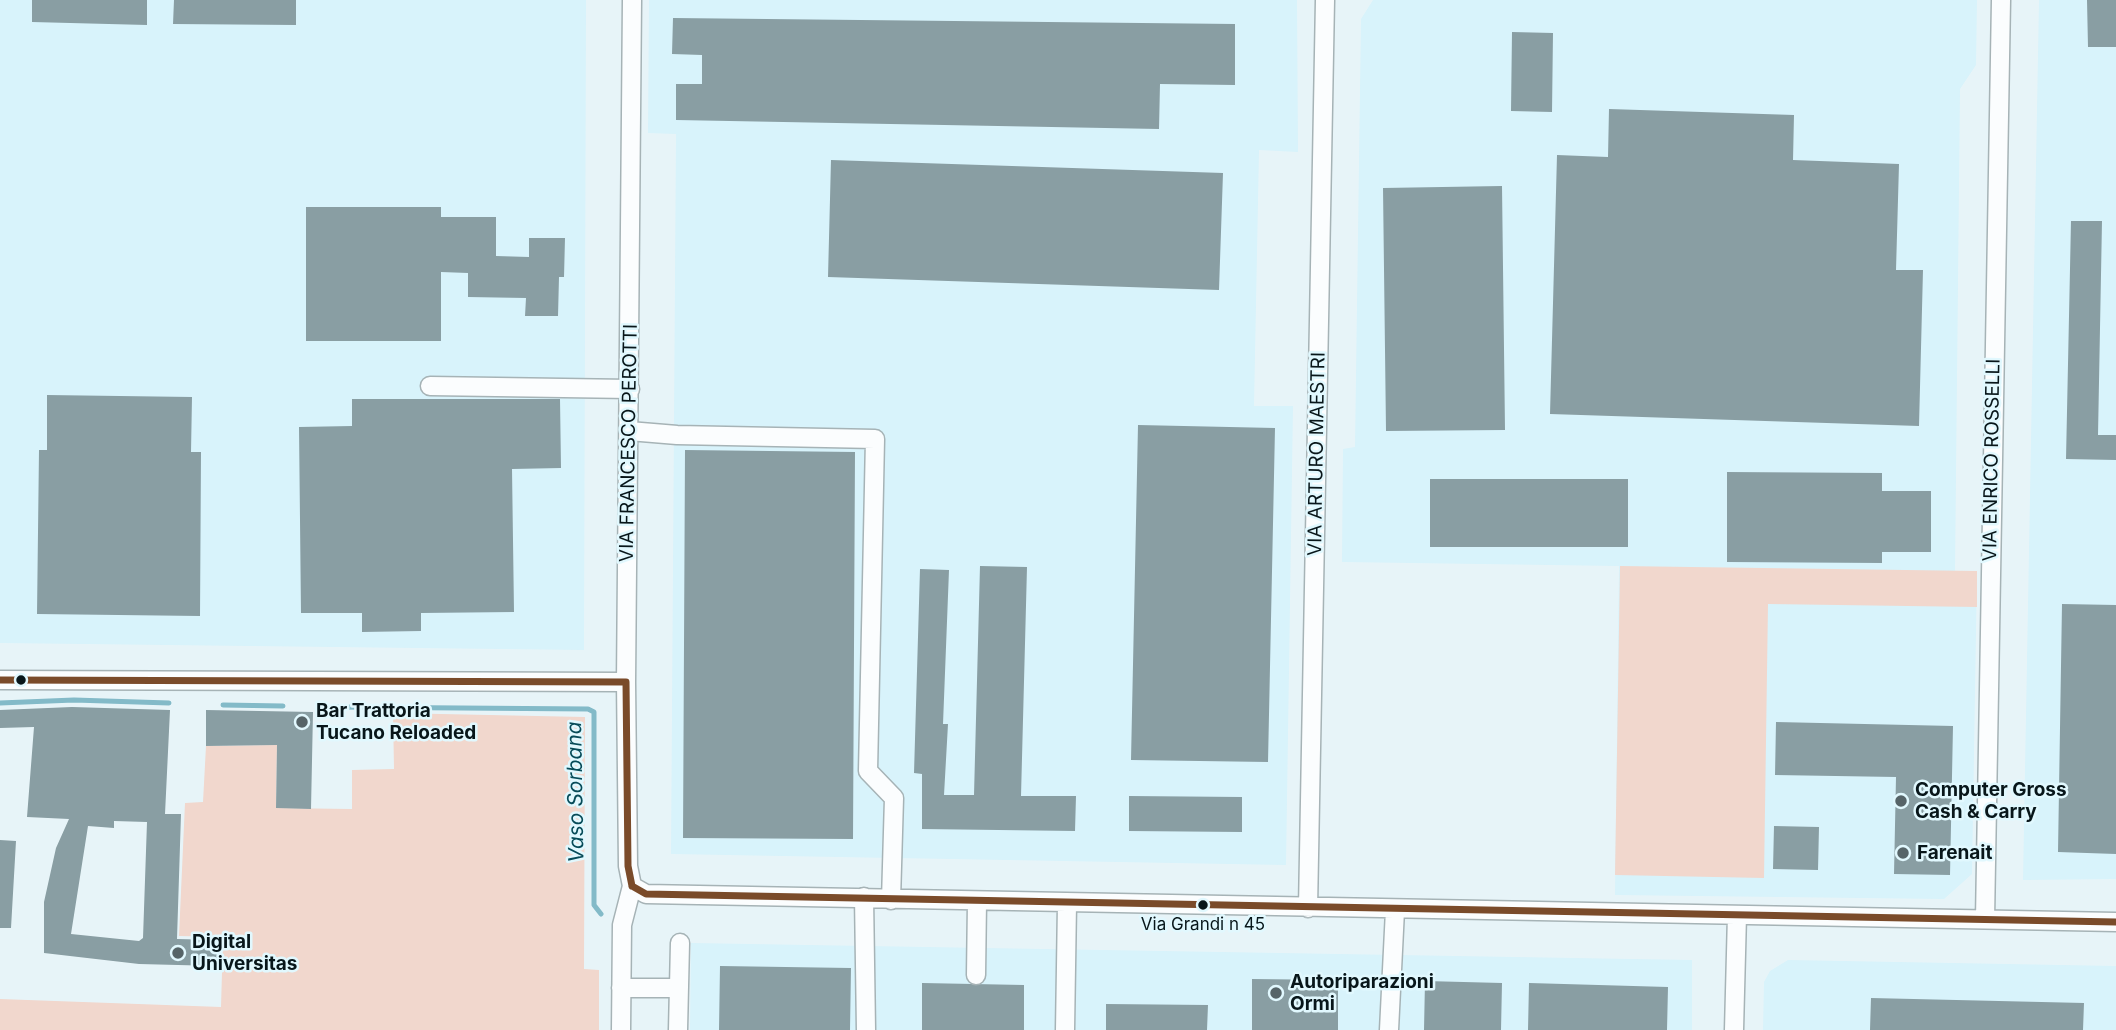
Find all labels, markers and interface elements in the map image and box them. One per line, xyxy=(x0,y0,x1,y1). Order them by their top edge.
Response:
street label: VIA FRANCESCO PEROTTI xyxy=(616,324,642,562)
street label: VIA ARTURO MAESTRI xyxy=(1304,352,1330,556)
street label: VIA ENRICO ROSSELLI xyxy=(1979,359,2005,561)
unlabelled marker xyxy=(14,673,28,687)
place label: Bar Trattoria Tucano Reloaded xyxy=(316,700,476,744)
marker: Bar Trattoria Tucano Reloaded xyxy=(294,714,310,730)
water label: Vaso Sorbana xyxy=(562,721,590,863)
place label: Computer Gross Cash & Carry xyxy=(1915,779,2067,823)
marker: Computer Gross Cash & Carry xyxy=(1893,793,1909,809)
place label: Farenait xyxy=(1917,842,1992,864)
marker: Farenait xyxy=(1895,845,1911,861)
marker: Via Grandi n 45 xyxy=(1196,898,1210,912)
place label: Via Grandi n 45 xyxy=(1141,915,1265,935)
place label: Digital Universitas xyxy=(192,931,298,975)
marker: Digital Universitas xyxy=(170,945,186,961)
place label: Autoriparazioni Ormi xyxy=(1290,971,1434,1015)
marker: Autoriparazioni Ormi xyxy=(1268,985,1284,1001)

